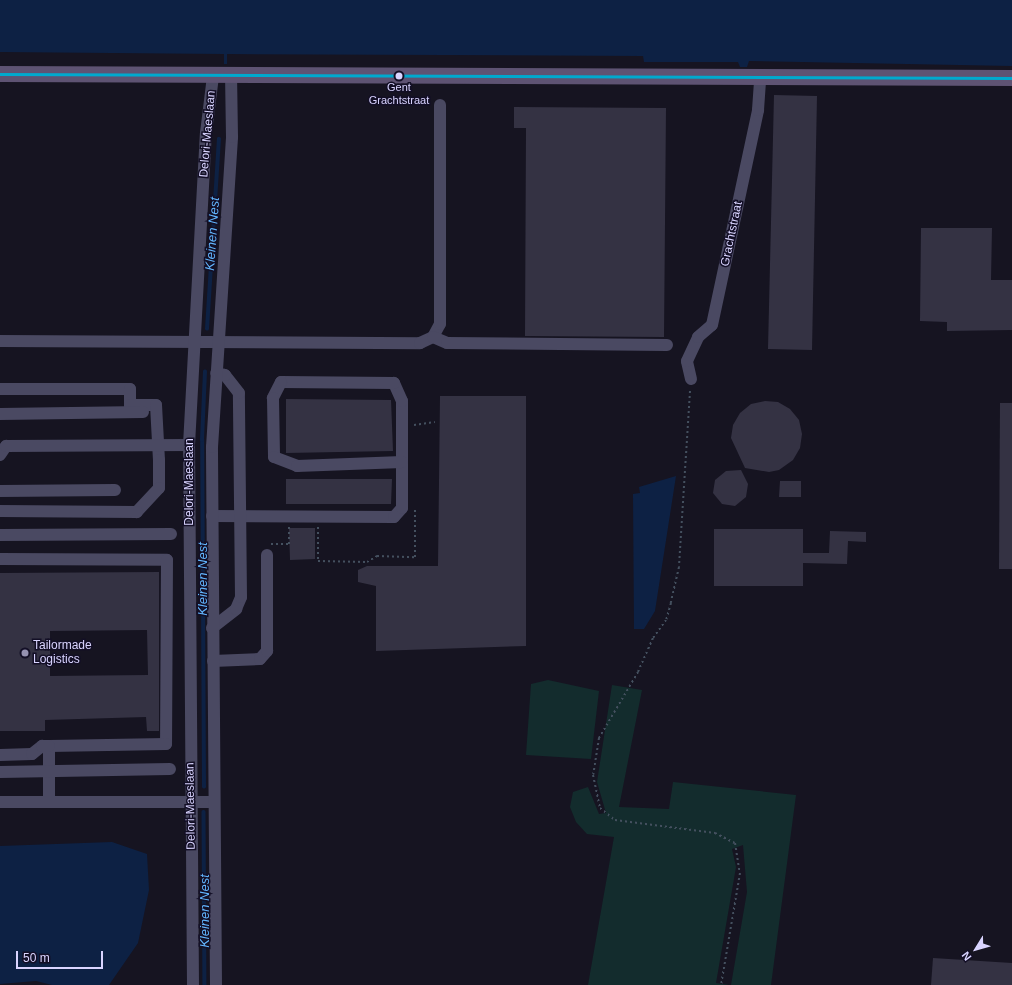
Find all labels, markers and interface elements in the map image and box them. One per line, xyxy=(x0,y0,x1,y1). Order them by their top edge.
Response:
marker: Gent Grachtstraat xyxy=(394,71,404,81)
place label: Gent Grachtstraat xyxy=(369,81,429,107)
street label: Delori-Maeslaan xyxy=(197,90,219,178)
water label: Kleinen Nest xyxy=(203,197,223,271)
street label: Grachtstraat xyxy=(718,200,746,268)
street label: Delori-Maeslaan xyxy=(183,438,197,526)
water label: Kleinen Nest xyxy=(195,542,211,616)
place label: Tailormade Logistics xyxy=(33,639,92,667)
marker: Tailormade Logistics xyxy=(20,648,30,658)
street label: Delori-Maeslaan xyxy=(183,762,199,850)
water label: Kleinen Nest xyxy=(197,874,213,948)
north arrow xyxy=(956,929,996,969)
scale bar xyxy=(18,943,105,969)
text: N xyxy=(959,949,974,963)
text: 50 m xyxy=(23,951,50,965)

